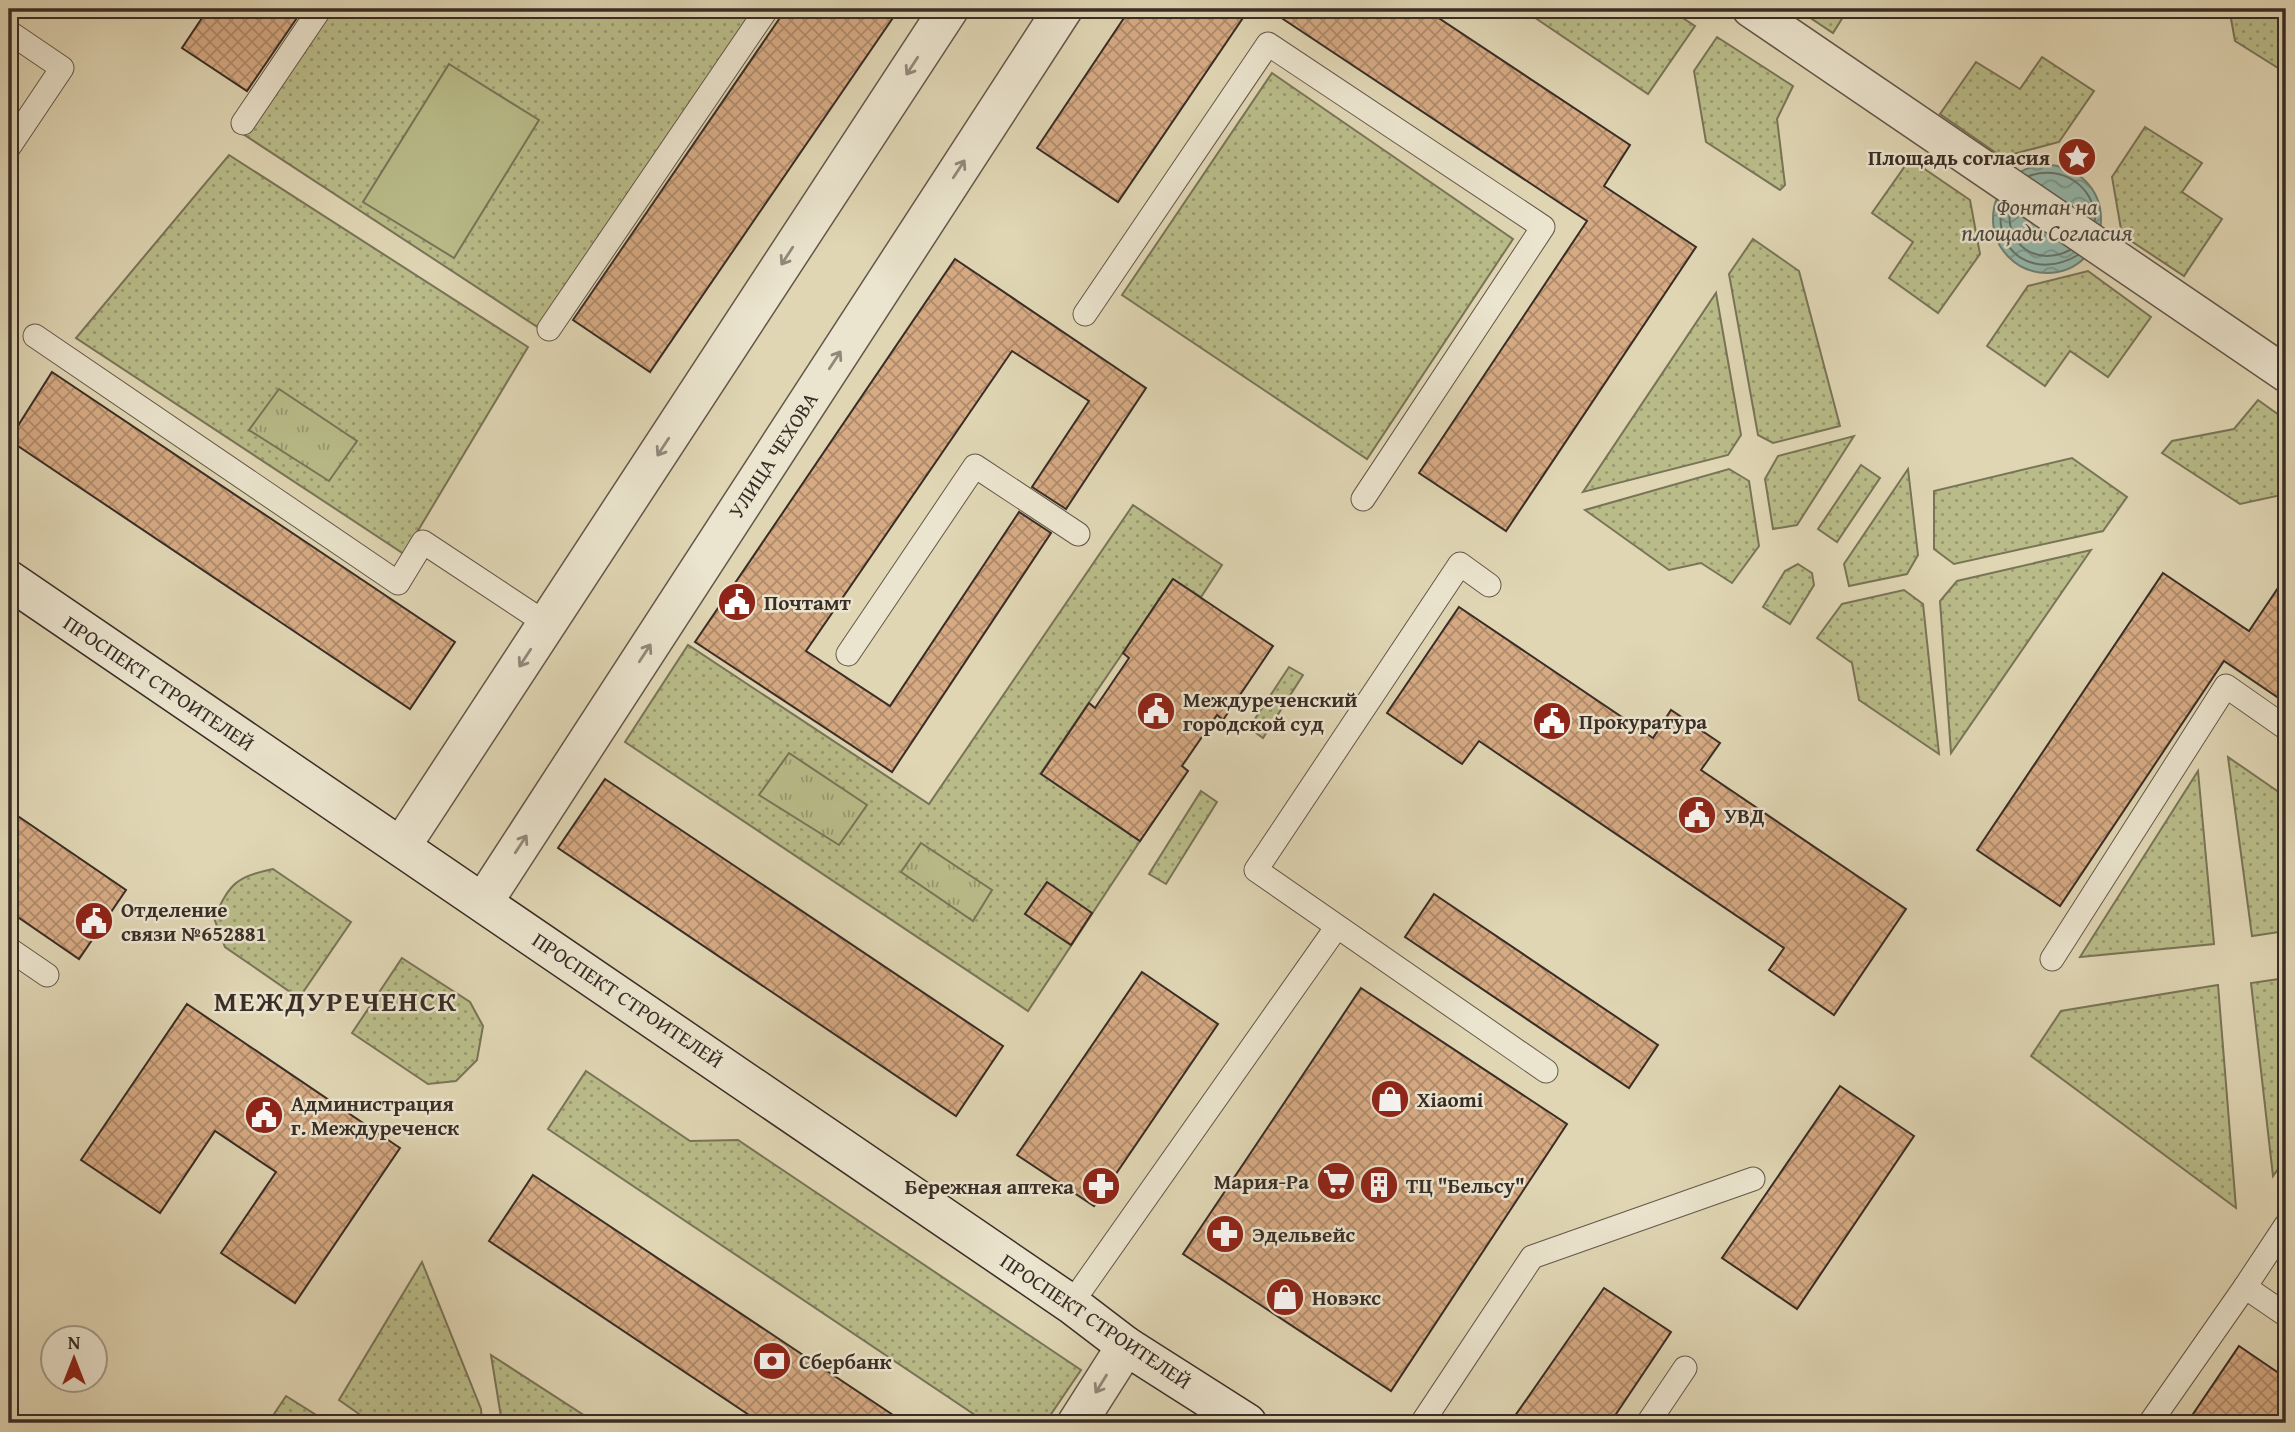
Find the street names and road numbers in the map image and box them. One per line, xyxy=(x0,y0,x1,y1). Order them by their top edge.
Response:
street label: УЛИЦА ЧЕХОВА xyxy=(721,386,826,524)
street label: ПРОСПЕКТ СТРОИТЕЛЕЙ xyxy=(57,607,261,759)
street label: ПРОСПЕКТ СТРОИТЕЛЕЙ xyxy=(526,924,730,1076)
street label: ПРОСПЕКТ СТРОИТЕЛЕЙ xyxy=(994,1245,1198,1397)

